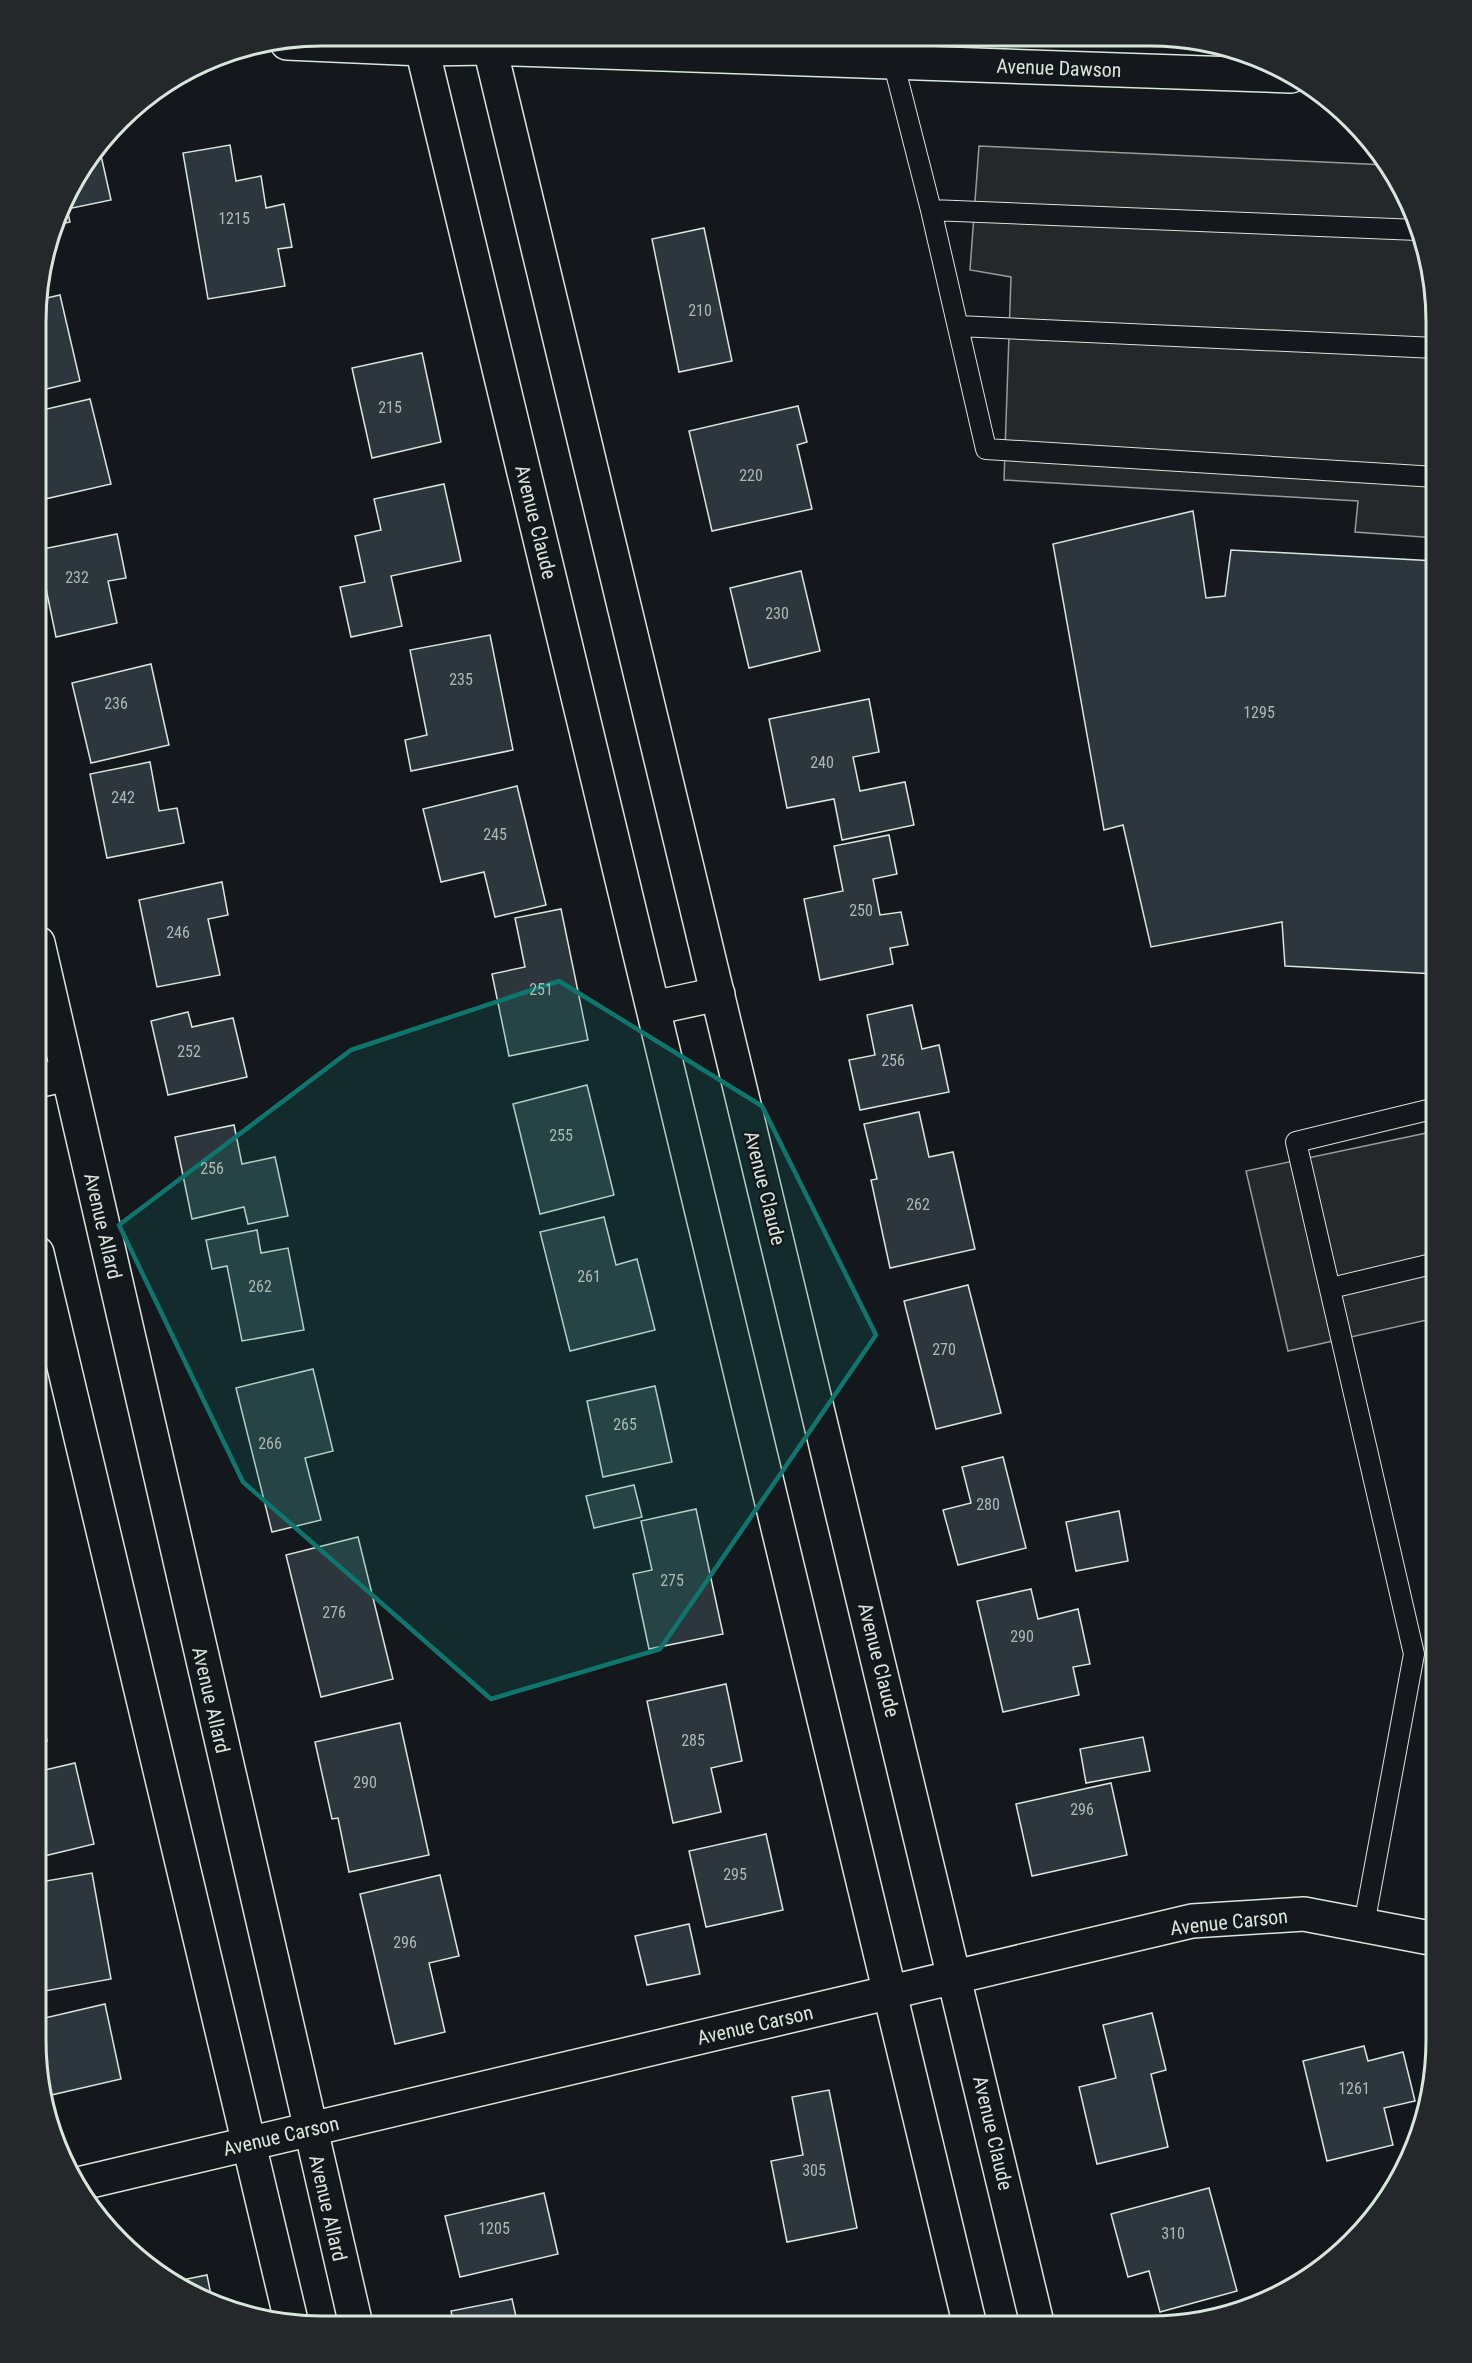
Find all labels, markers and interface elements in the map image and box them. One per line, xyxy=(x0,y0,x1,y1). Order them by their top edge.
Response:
street label: Avenue Dawson xyxy=(996,54,1122,82)
house number: 1215 xyxy=(218,209,250,228)
house number: 210 xyxy=(688,301,712,320)
house number: 215 xyxy=(378,398,402,417)
street label: Avenue Claude xyxy=(510,463,562,581)
house number: 220 xyxy=(739,466,763,485)
house number: 232 xyxy=(65,568,89,587)
house number: 230 xyxy=(765,604,789,623)
house number: 235 xyxy=(449,670,473,689)
house number: 236 xyxy=(104,694,128,713)
house number: 1295 xyxy=(1243,703,1275,722)
house number: 240 xyxy=(810,753,834,772)
house number: 242 xyxy=(111,788,135,807)
house number: 245 xyxy=(483,825,507,844)
house number: 250 xyxy=(849,901,873,920)
house number: 246 xyxy=(166,923,190,942)
house number: 251 xyxy=(529,980,553,999)
house number: 252 xyxy=(177,1042,201,1061)
house number: 256 xyxy=(881,1051,905,1070)
house number: 255 xyxy=(549,1126,573,1145)
street label: Avenue Claude xyxy=(739,1129,791,1247)
house number: 256 xyxy=(200,1159,224,1178)
street label: Avenue Allard xyxy=(79,1171,127,1281)
house number: 262 xyxy=(906,1195,930,1214)
house number: 261 xyxy=(577,1267,601,1286)
house number: 262 xyxy=(248,1277,272,1296)
house number: 270 xyxy=(932,1340,956,1359)
house number: 265 xyxy=(613,1415,637,1434)
house number: 266 xyxy=(258,1434,282,1453)
house number: 280 xyxy=(976,1495,1000,1514)
house number: 275 xyxy=(660,1571,684,1590)
street label: Avenue Claude xyxy=(853,1601,905,1719)
house number: 276 xyxy=(322,1603,346,1622)
house number: 290 xyxy=(1010,1627,1034,1646)
street label: Avenue Allard xyxy=(187,1645,235,1755)
house number: 285 xyxy=(681,1731,705,1750)
house number: 290 xyxy=(353,1773,377,1792)
house number: 296 xyxy=(1070,1800,1094,1819)
house number: 295 xyxy=(723,1865,747,1884)
street label: Avenue Carson xyxy=(1169,1904,1289,1940)
house number: 296 xyxy=(393,1933,417,1952)
street label: Avenue Carson xyxy=(695,2000,815,2050)
street label: Avenue Claude xyxy=(968,2073,1018,2193)
house number: 1261 xyxy=(1338,2079,1370,2098)
street label: Avenue Carson xyxy=(221,2111,341,2161)
street label: Avenue Allard xyxy=(304,2153,352,2263)
house number: 305 xyxy=(802,2161,826,2180)
house number: 1205 xyxy=(478,2219,510,2238)
house number: 310 xyxy=(1161,2224,1185,2243)

